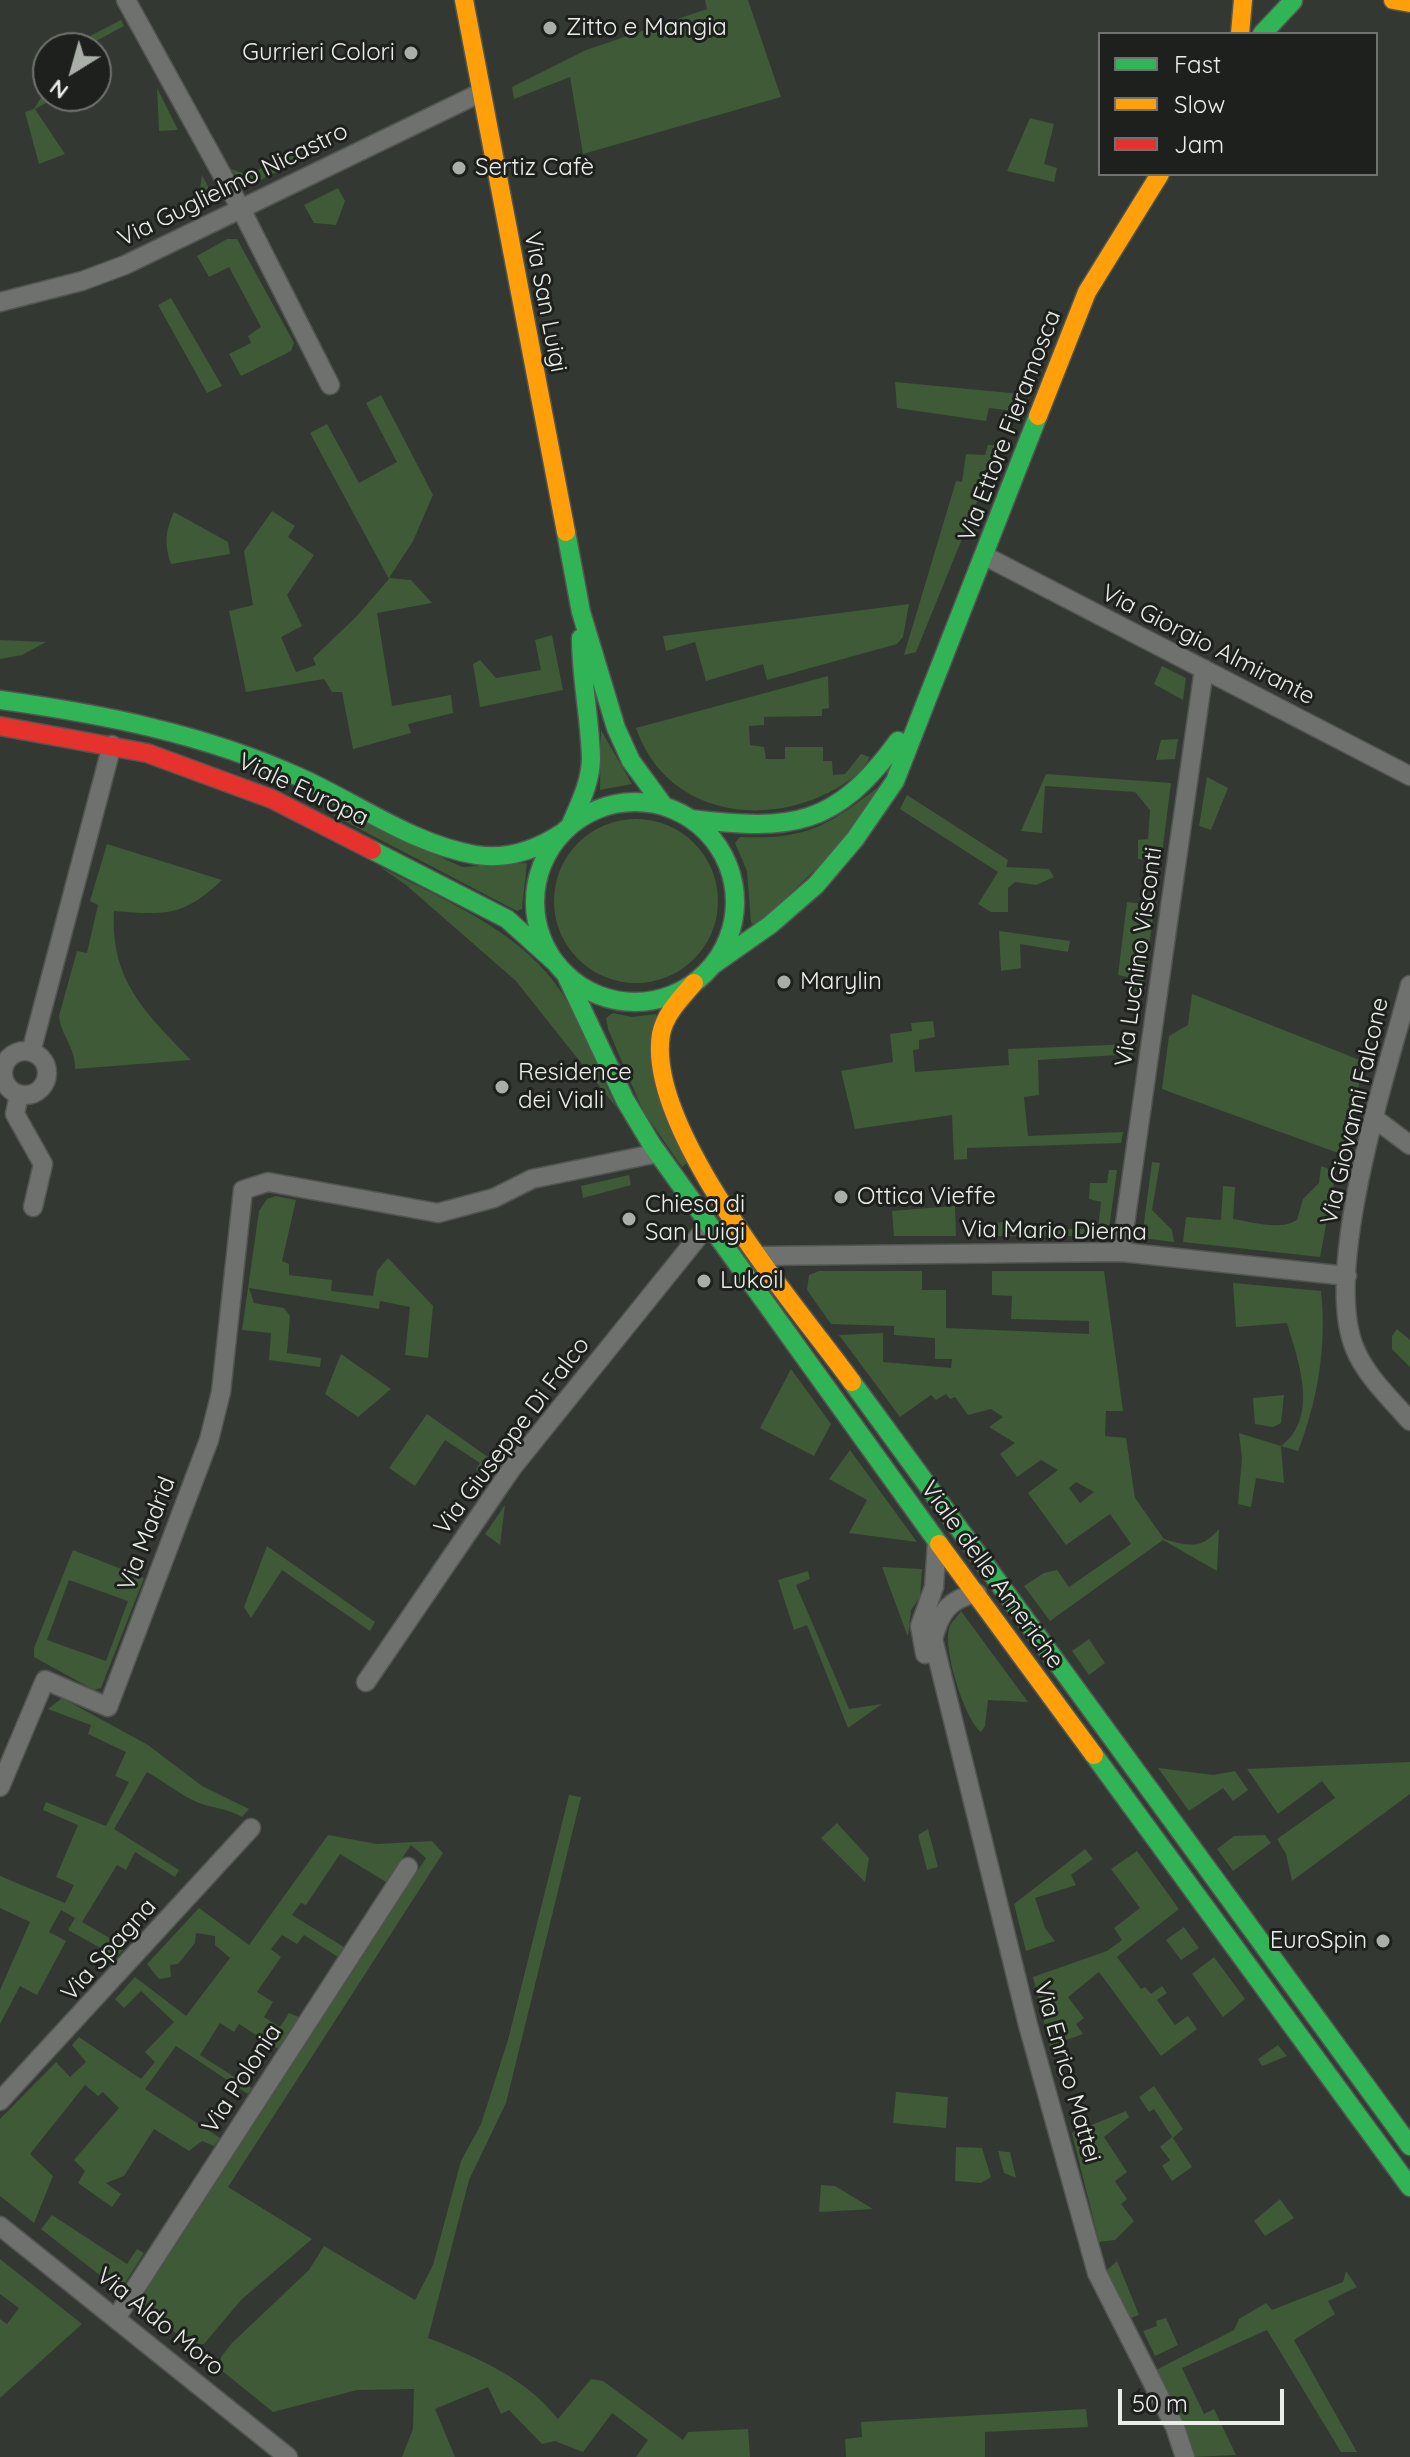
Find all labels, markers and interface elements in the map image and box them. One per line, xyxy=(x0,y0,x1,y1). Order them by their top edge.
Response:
place label: Zitto e Mangia xyxy=(566,14,727,42)
marker: Zitto e Mangia xyxy=(541,19,559,37)
north arrow xyxy=(32,32,112,112)
legend xyxy=(1098,32,1378,176)
place label: Gurrieri Colori xyxy=(242,39,395,67)
marker: Gurrieri Colori xyxy=(402,44,420,62)
text: Fast xyxy=(1174,49,1221,79)
text: N xyxy=(44,74,74,106)
text: Slow xyxy=(1174,89,1225,119)
street label: Via Guglielmo Nicastro xyxy=(113,117,353,253)
text: Jam xyxy=(1174,129,1224,159)
place label: Sertiz Cafè xyxy=(475,154,594,182)
marker: Sertiz Cafè xyxy=(450,159,468,177)
street label: Via San Luigi xyxy=(517,229,573,375)
street label: Via Ettore Fieramosca xyxy=(953,306,1067,546)
street label: Via Giorgio Almirante xyxy=(1097,579,1319,711)
street label: Viale Europa xyxy=(233,747,373,833)
street label: Via Luchino Visconti xyxy=(1109,845,1169,1069)
place label: Marylin xyxy=(800,968,882,996)
marker: Marylin xyxy=(775,973,793,991)
street label: Via Giovanni Falcone xyxy=(1315,995,1395,1227)
place label: Residence dei Viali xyxy=(518,1059,632,1115)
marker: Residence dei Viali xyxy=(493,1078,511,1096)
place label: Ottica Vieffe xyxy=(857,1183,996,1211)
marker: Ottica Vieffe xyxy=(832,1188,850,1206)
place label: Chiesa di San Luigi xyxy=(645,1191,745,1247)
marker: Chiesa di San Luigi xyxy=(620,1210,638,1228)
street label: Via Mario Dierna xyxy=(961,1215,1147,1247)
place label: Lukoil xyxy=(720,1267,784,1295)
marker: Lukoil xyxy=(695,1272,713,1290)
street label: Via Giuseppe Di Falco xyxy=(428,1331,596,1541)
street label: Via Madrid xyxy=(112,1473,182,1595)
street label: Viale delle Americhe xyxy=(914,1476,1070,1674)
street label: Via Spagna xyxy=(55,1893,163,2007)
place label: EuroSpin xyxy=(1270,1927,1367,1955)
marker: EuroSpin xyxy=(1374,1932,1392,1950)
street label: Via Enrico Mattei xyxy=(1027,1978,1107,2166)
street label: Via Polonia xyxy=(196,2019,288,2139)
street label: Via Aldo Moro xyxy=(90,2262,230,2382)
scale bar xyxy=(1122,2373,1288,2423)
text: 50 m xyxy=(1132,2388,1188,2418)

